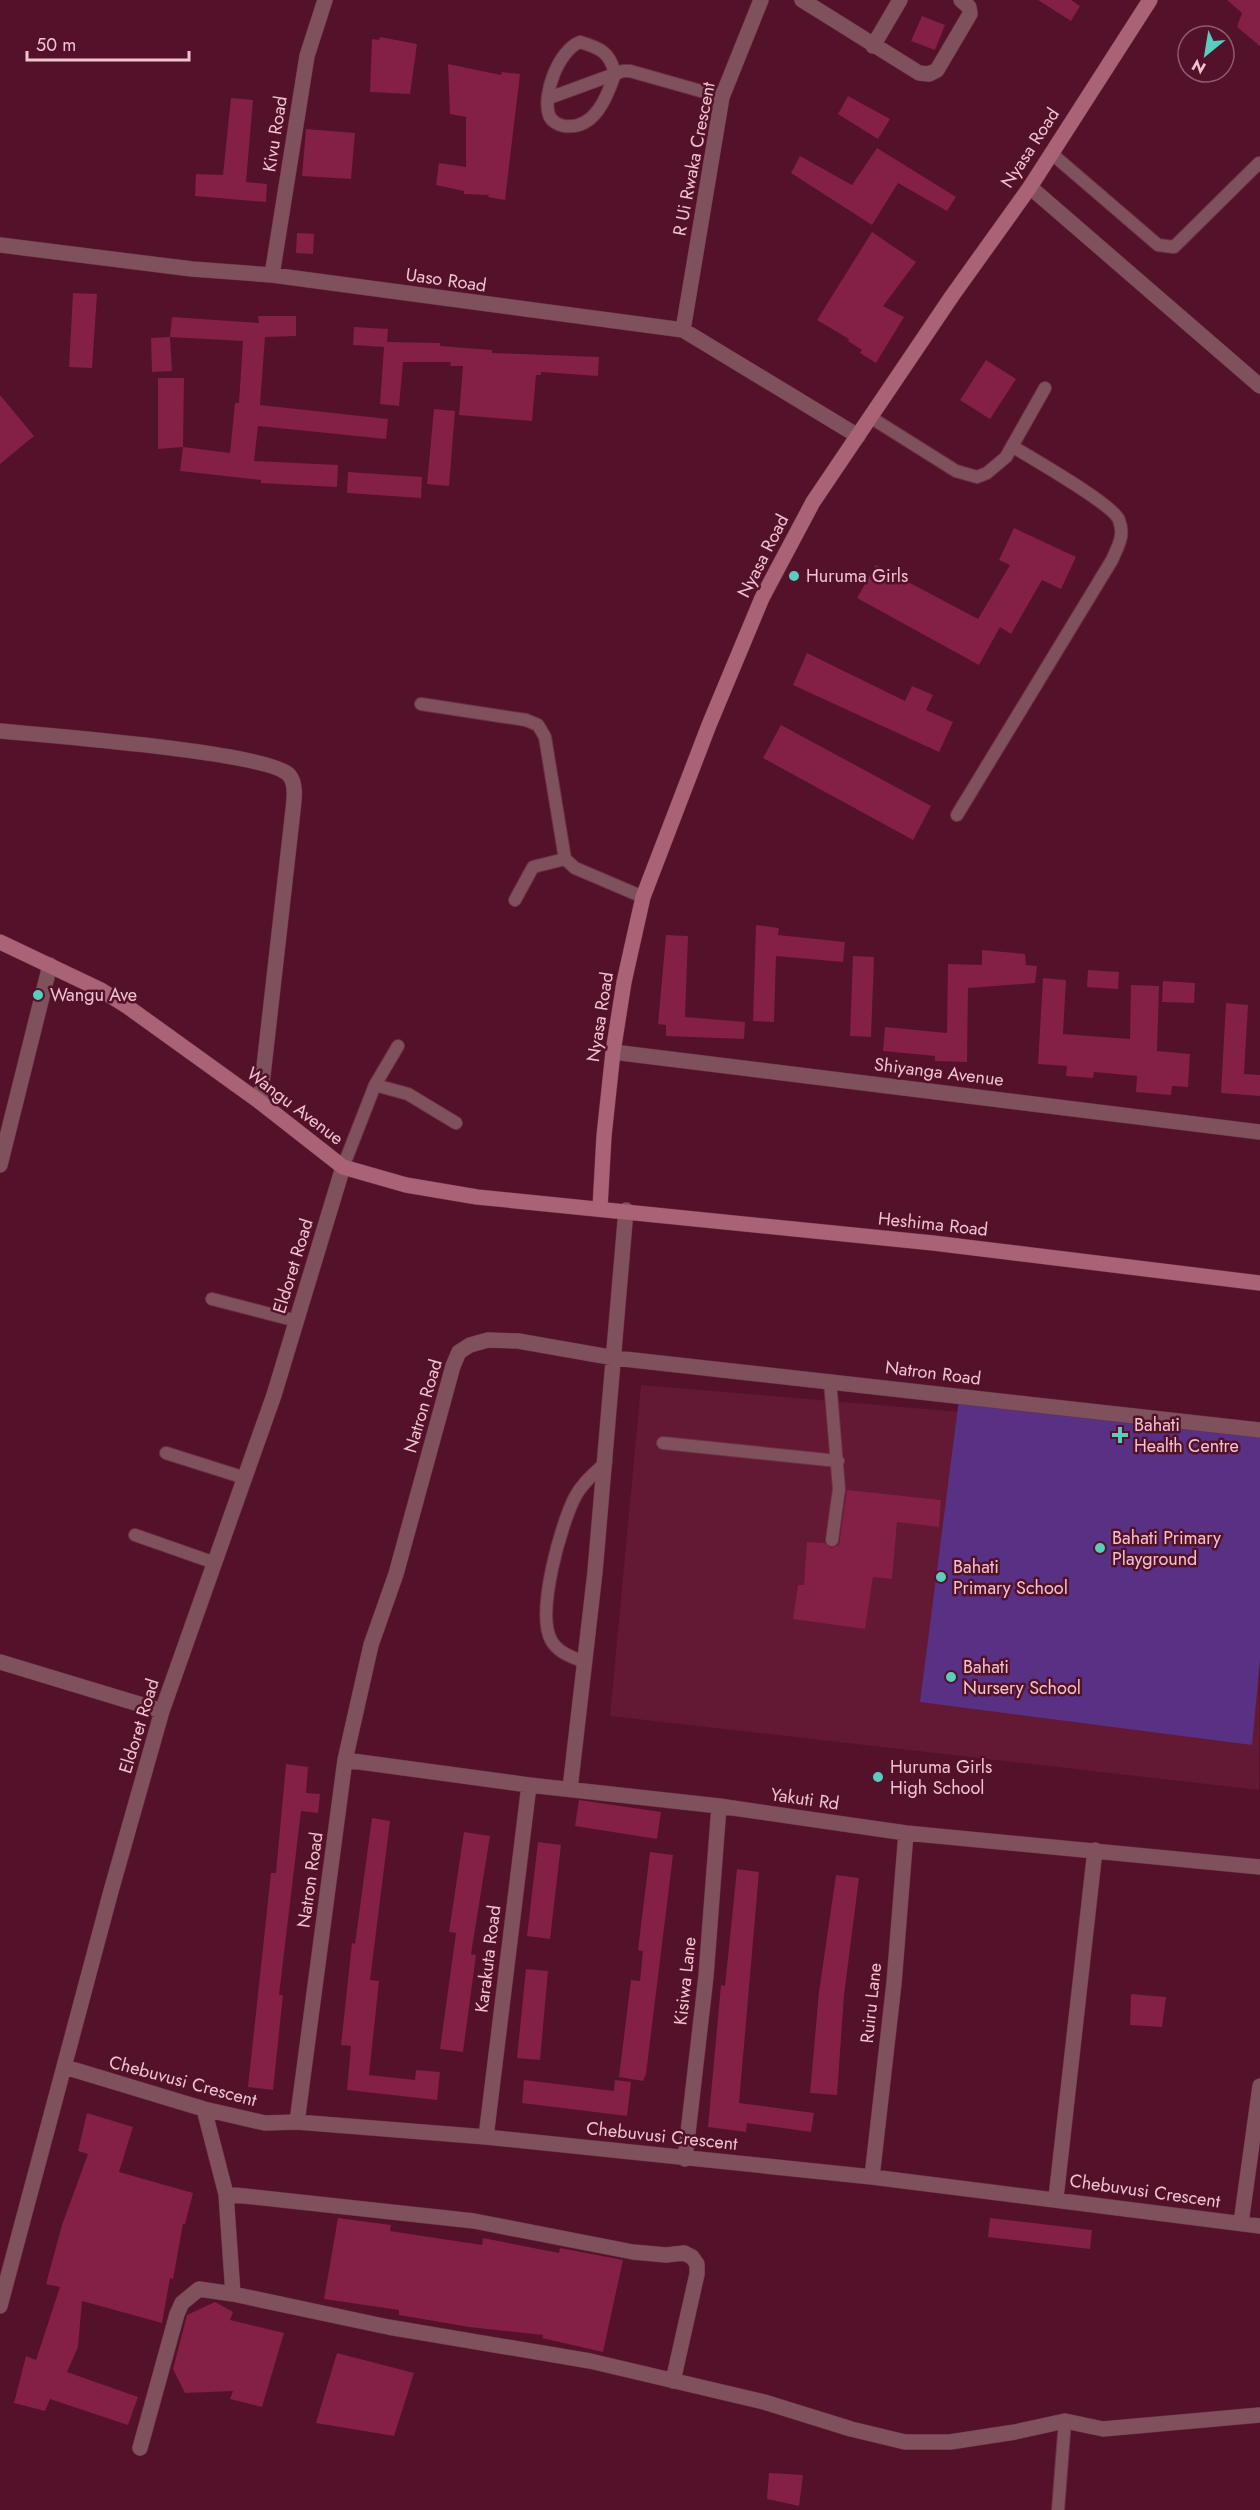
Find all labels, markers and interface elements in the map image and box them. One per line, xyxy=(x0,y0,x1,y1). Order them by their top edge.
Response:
scale bar xyxy=(27,24,189,62)
north arrow xyxy=(1176,24,1236,84)
text: 50 m xyxy=(36,32,76,58)
text: N xyxy=(1187,53,1210,80)
street label: R Ui Rwaka Crescent xyxy=(666,79,722,238)
street label: Kivu Road xyxy=(256,94,294,174)
street label: Nyasa Road xyxy=(994,103,1066,193)
street label: Uaso Road xyxy=(404,261,488,299)
street label: Nyasa Road xyxy=(731,510,795,602)
place label: Huruma Girls xyxy=(806,563,908,589)
marker: Huruma Girls xyxy=(787,569,801,583)
street label: Nyasa Road xyxy=(580,970,620,1064)
place label: Wangu Ave xyxy=(50,982,137,1008)
marker: Wangu Ave xyxy=(31,988,45,1002)
street label: Shiyanga Avenue xyxy=(873,1051,1005,1093)
street label: Wangu Avenue xyxy=(241,1061,349,1151)
street label: Heshima Road xyxy=(877,1205,989,1243)
street label: Eldoret Road xyxy=(266,1215,320,1317)
street label: Natron Road xyxy=(884,1354,982,1392)
street label: Natron Road xyxy=(397,1356,449,1456)
place label: Bahati Health Centre xyxy=(1134,1412,1239,1459)
marker: Bahati Health Centre xyxy=(1111,1426,1129,1444)
place label: Bahati Primary Playground xyxy=(1112,1525,1221,1572)
marker: Bahati Primary Playground xyxy=(1093,1541,1107,1555)
place label: Bahati Primary School xyxy=(953,1554,1068,1601)
marker: Bahati Primary School xyxy=(934,1570,948,1584)
place label: Bahati Nursery School xyxy=(963,1654,1081,1701)
marker: Bahati Nursery School xyxy=(944,1670,958,1684)
street label: Eldoret Road xyxy=(112,1675,166,1777)
place label: Huruma Girls High School xyxy=(890,1754,992,1801)
marker: Huruma Girls High School xyxy=(871,1770,885,1784)
street label: Yakuti Rd xyxy=(769,1781,841,1817)
street label: Natron Road xyxy=(290,1830,330,1930)
street label: Karakuta Road xyxy=(469,1904,507,2014)
street label: Kisiwa Lane xyxy=(667,1936,703,2026)
street label: Ruiru Lane xyxy=(854,1962,888,2044)
street label: Chebuvusi Crescent xyxy=(106,2049,260,2113)
street label: Chebuvusi Crescent xyxy=(585,2115,740,2157)
street label: Chebuvusi Crescent xyxy=(1068,2168,1223,2215)

